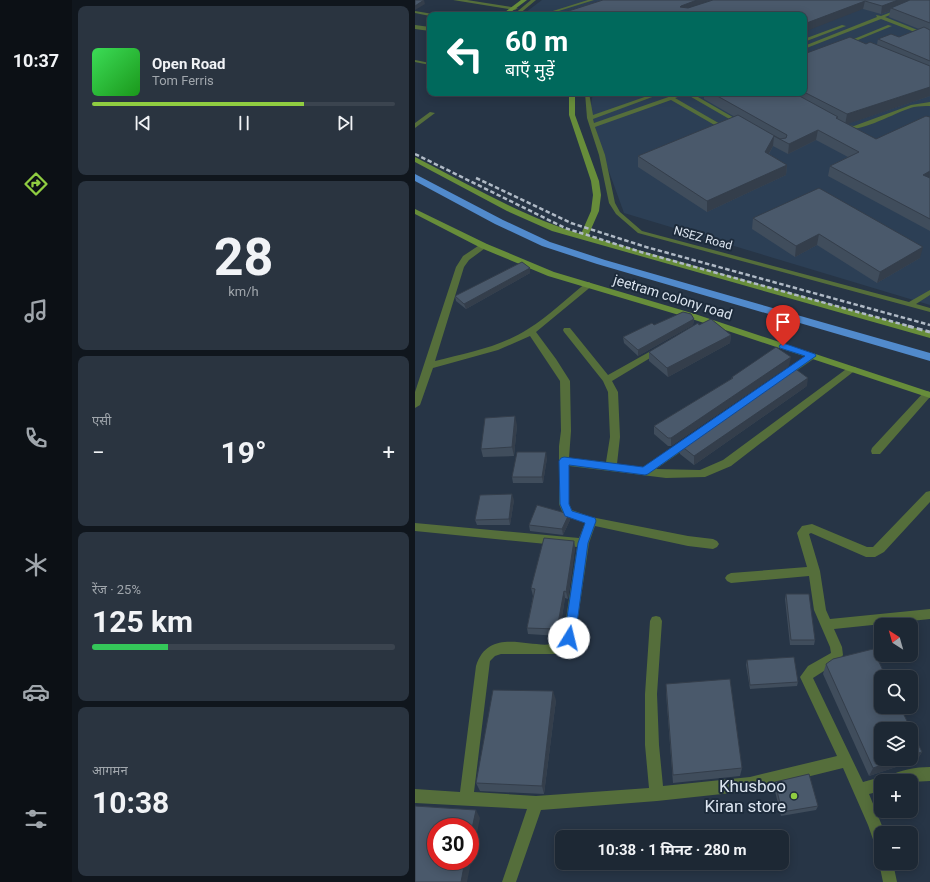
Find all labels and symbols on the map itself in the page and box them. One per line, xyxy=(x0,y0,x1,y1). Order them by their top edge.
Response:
street label: NSEZ Road xyxy=(672,223,734,253)
street label: jeetram colony road xyxy=(611,271,734,323)
pin xyxy=(766,305,800,346)
position arrow xyxy=(548,617,590,659)
north arrow xyxy=(874,618,918,662)
place label: Khusboo Kiran store xyxy=(704,776,786,816)
marker: Khusboo Kiran store xyxy=(789,791,799,801)
speed limit sign: 30 xyxy=(427,818,479,870)

